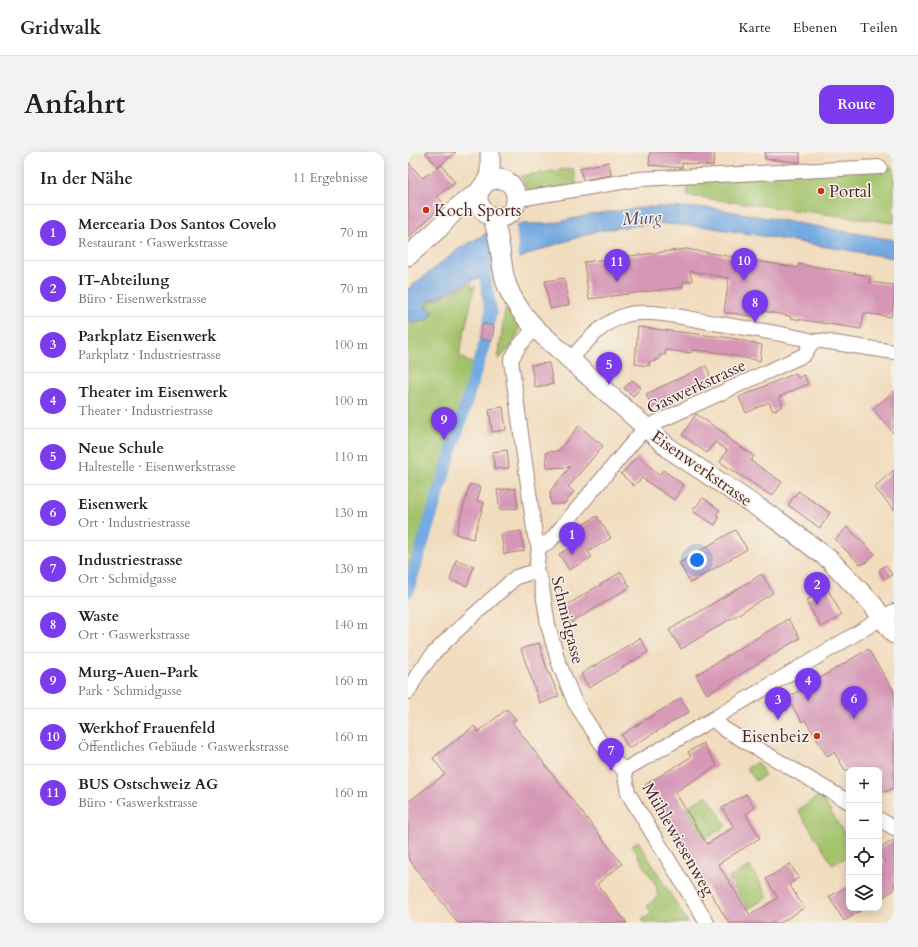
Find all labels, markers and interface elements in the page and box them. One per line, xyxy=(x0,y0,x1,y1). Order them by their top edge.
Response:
text: Gridwalk xyxy=(20,15,101,41)
text: Karte xyxy=(738,18,771,37)
text: Ebenen xyxy=(793,18,838,37)
text: Teilen xyxy=(860,18,898,37)
text: Anfahrt xyxy=(24,85,125,123)
button: Route xyxy=(819,85,894,124)
text: In der Nähe xyxy=(40,167,133,190)
text: 11 Ergebnisse xyxy=(293,169,368,187)
place label: Portal xyxy=(829,180,872,203)
marker: Portal xyxy=(816,186,826,196)
place label: Koch Sports xyxy=(434,199,522,222)
marker: Koch Sports xyxy=(421,205,431,215)
water label: Murg xyxy=(621,205,663,232)
text: Mercearia Dos Santos Covelo xyxy=(78,214,276,234)
text: 1 xyxy=(50,224,56,242)
text: 70 m xyxy=(340,224,368,242)
text: Restaurant · Gaswerkstrasse xyxy=(78,234,228,252)
pin: 10 xyxy=(731,248,757,281)
pin: 11 xyxy=(604,249,630,282)
text: IT-Abteilung xyxy=(78,270,169,290)
text: 2 xyxy=(50,280,56,298)
text: 70 m xyxy=(340,280,368,298)
text: Büro · Eisenwerkstrasse xyxy=(78,290,207,308)
pin: 8 xyxy=(742,290,768,323)
text: Parkplatz Eisenwerk xyxy=(78,326,217,346)
text: 3 xyxy=(50,336,56,354)
text: 100 m xyxy=(334,336,368,354)
text: Parkplatz · Industriestrasse xyxy=(78,346,221,364)
pin: 5 xyxy=(596,352,622,385)
street label: Gaswerkstrasse xyxy=(643,353,749,419)
text: Theater im Eisenwerk xyxy=(78,382,228,402)
text: 4 xyxy=(50,392,56,410)
text: 100 m xyxy=(334,392,368,410)
text: Theater · Industriestrasse xyxy=(78,402,213,420)
pin: 9 xyxy=(431,407,457,440)
street label: Eisenwerkstrasse xyxy=(647,425,757,512)
text: Neue Schule xyxy=(78,438,164,458)
text: 5 xyxy=(50,448,56,466)
text: 110 m xyxy=(334,448,368,466)
text: Haltestelle · Eisenwerkstrasse xyxy=(78,458,236,476)
text: Eisenwerk xyxy=(78,494,148,514)
text: 6 xyxy=(50,504,56,522)
text: 130 m xyxy=(334,504,368,522)
text: Ort · Industriestrasse xyxy=(78,514,190,532)
pin: 1 xyxy=(559,522,585,555)
text: Industriestrasse xyxy=(78,550,183,570)
your location xyxy=(687,550,707,570)
text: 7 xyxy=(50,560,56,578)
text: 130 m xyxy=(334,560,368,578)
text: Ort · Schmidgasse xyxy=(78,570,177,588)
pin: 2 xyxy=(804,572,830,605)
street label: Schmidgasse xyxy=(545,574,590,666)
text: Waste xyxy=(78,606,119,626)
text: 8 xyxy=(50,616,56,634)
text: 140 m xyxy=(334,616,368,634)
text: Ort · Gaswerkstrasse xyxy=(78,626,190,644)
text: Murg-Auen-Park xyxy=(78,662,198,682)
pin: 4 xyxy=(795,668,821,701)
text: 9 xyxy=(50,672,56,690)
text: 160 m xyxy=(334,672,368,690)
text: Park · Schmidgasse xyxy=(78,682,182,700)
pin: 6 xyxy=(841,686,867,719)
pin: 3 xyxy=(765,687,791,720)
text: Werkhof Frauenfeld xyxy=(78,718,215,738)
place label: Eisenbeiz xyxy=(741,725,809,748)
text: 10 xyxy=(46,728,60,746)
text: 160 m xyxy=(334,728,368,746)
marker: Eisenbeiz xyxy=(812,731,822,741)
text: Öffentliches Gebäude · Gaswerkstrasse xyxy=(78,738,289,756)
pin: 7 xyxy=(598,738,624,771)
map controls xyxy=(846,767,882,911)
button: + xyxy=(846,767,882,803)
text: BUS Ostschweiz AG xyxy=(78,774,218,794)
street label: Mühlewiesenweg xyxy=(637,779,720,900)
text: 11 xyxy=(46,784,60,802)
text: 160 m xyxy=(334,784,368,802)
text: Büro · Gaswerkstrasse xyxy=(78,794,198,812)
button: − xyxy=(846,803,882,839)
button: locate xyxy=(846,839,882,875)
button: layers xyxy=(846,875,882,911)

